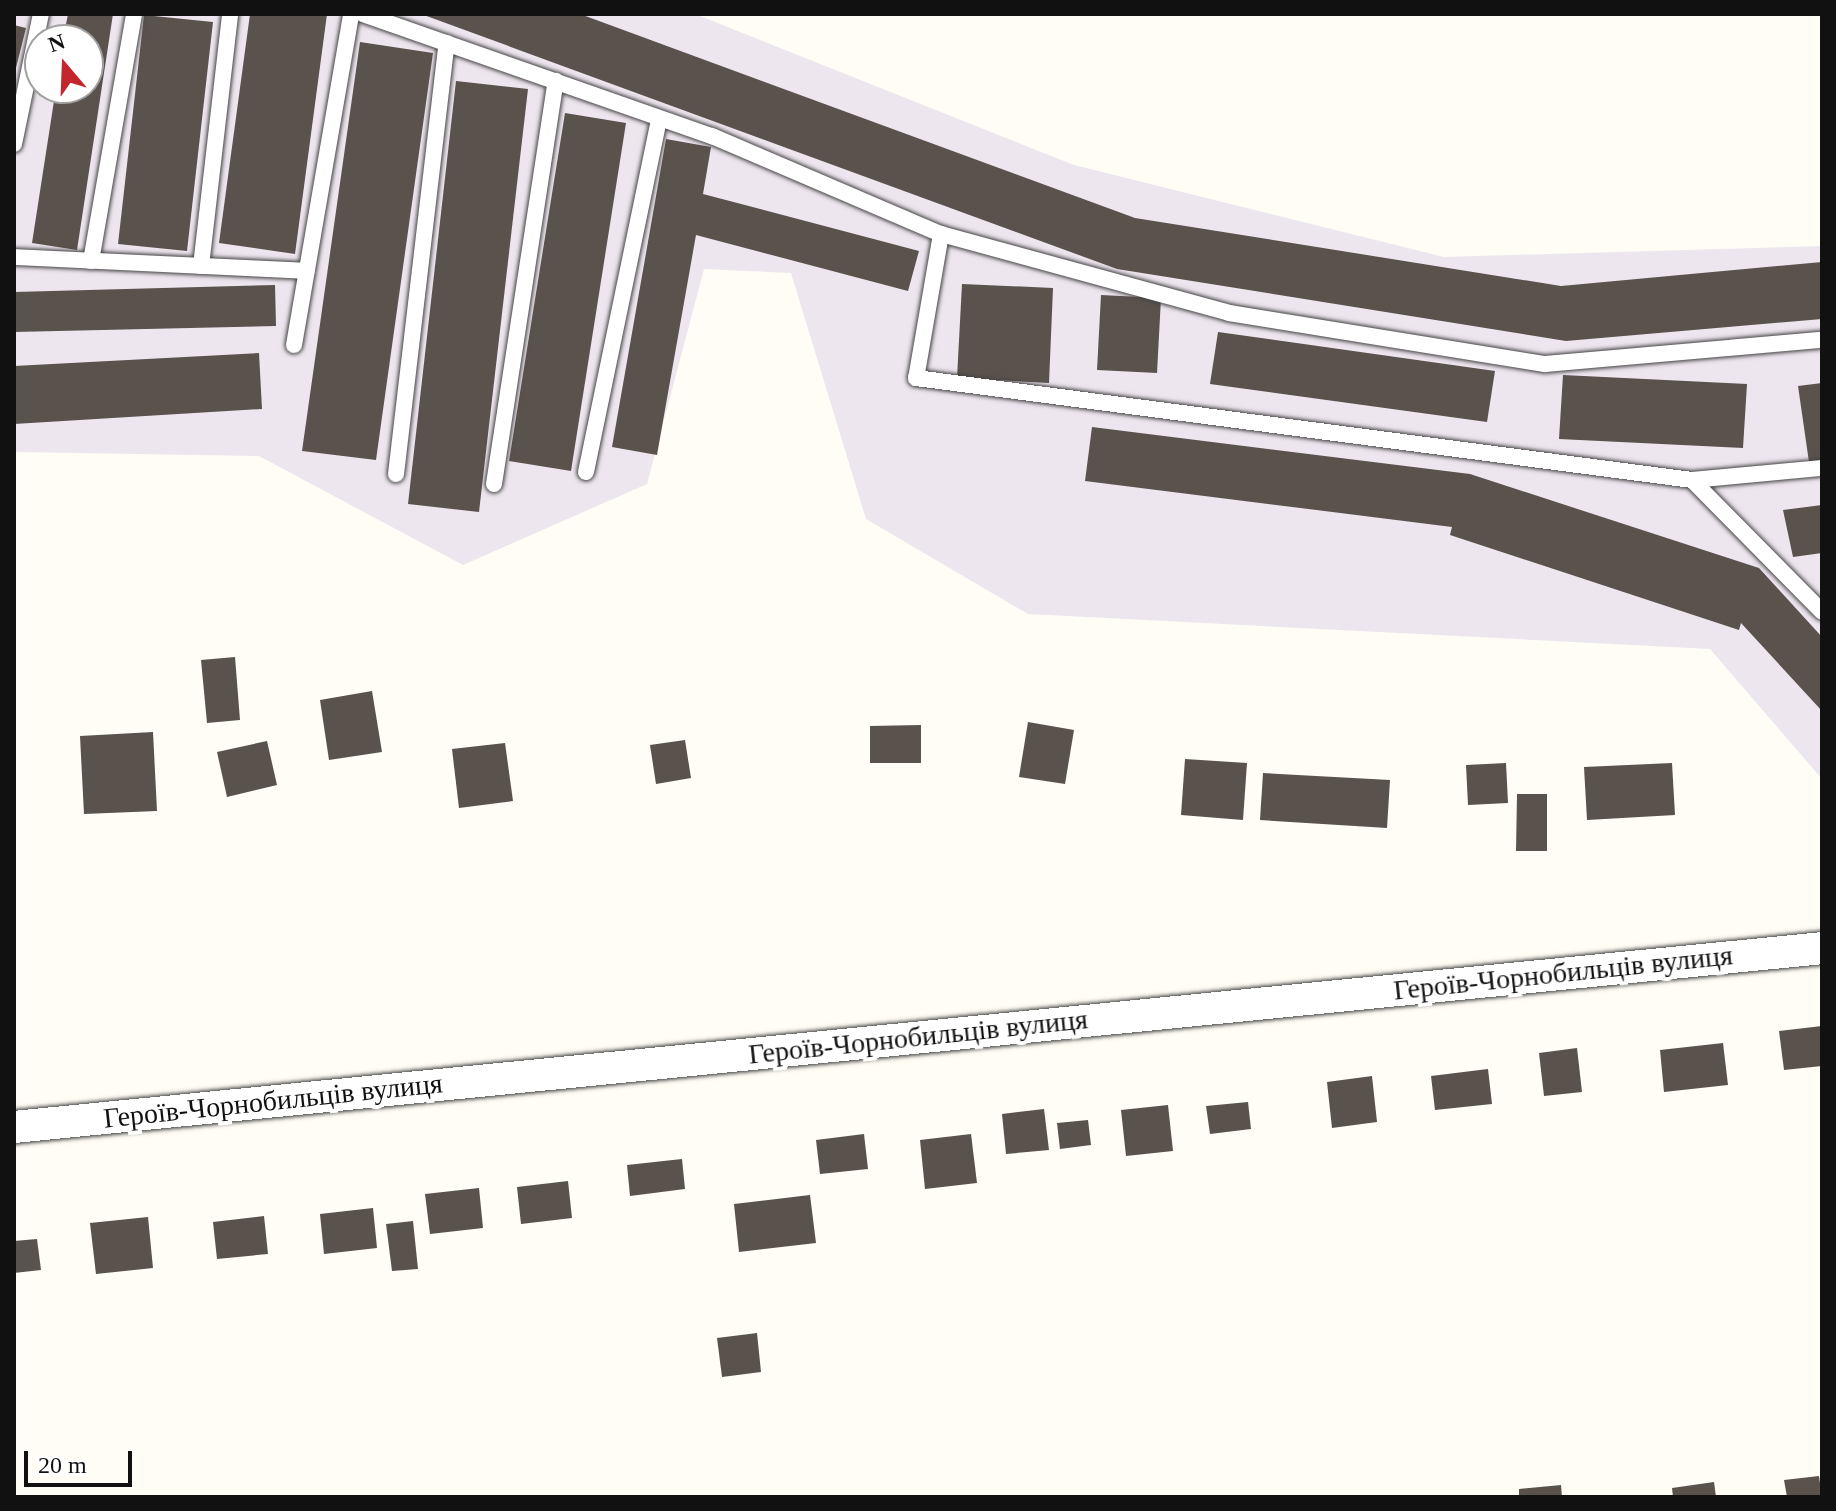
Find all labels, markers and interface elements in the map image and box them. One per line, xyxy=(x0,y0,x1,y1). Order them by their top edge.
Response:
north arrow xyxy=(24,24,104,104)
text: N xyxy=(45,28,68,57)
street label: Героїв-Чорнобильців вулиця xyxy=(1392,938,1734,1008)
street label: Героїв-Чорнобильців вулиця xyxy=(747,1002,1089,1072)
street label: Героїв-Чорнобильців вулиця xyxy=(102,1066,444,1136)
scale bar xyxy=(28,1435,136,1485)
text: 20 m xyxy=(38,1452,87,1478)

